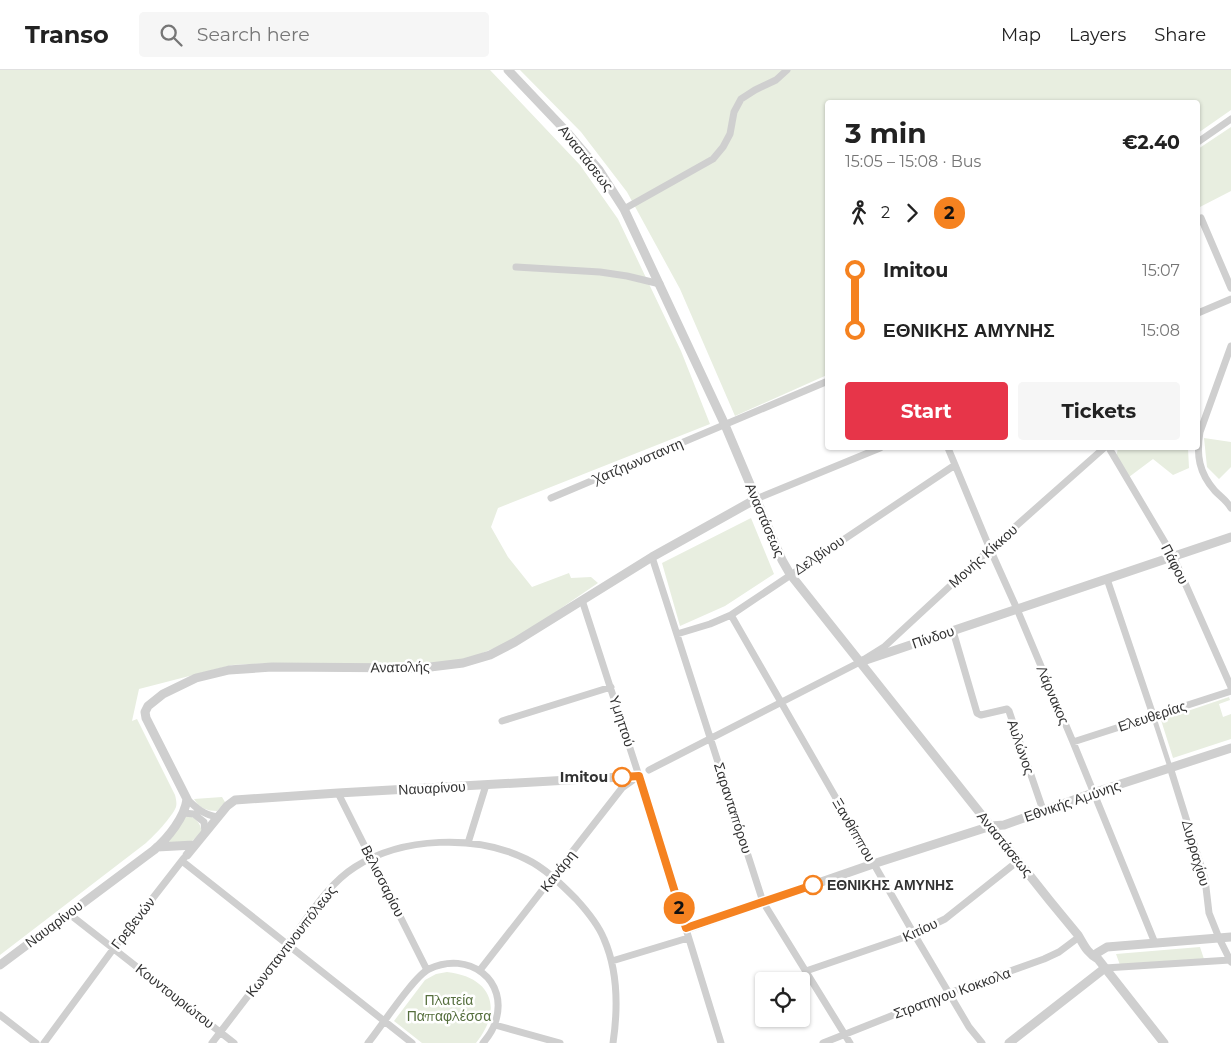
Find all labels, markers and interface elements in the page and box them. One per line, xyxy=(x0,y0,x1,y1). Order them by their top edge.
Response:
search box xyxy=(139,12,489,57)
text: Transo xyxy=(25,20,109,49)
icon: search xyxy=(157,21,185,49)
text: Search here xyxy=(197,23,310,46)
text: Map xyxy=(1001,24,1041,46)
text: Layers xyxy=(1069,24,1126,46)
text: Share xyxy=(1154,24,1206,46)
text: 3 min xyxy=(845,116,927,150)
street label: Αναστάσεως xyxy=(555,121,618,195)
text: €2.40 xyxy=(1122,131,1180,154)
text: 15:05 – 15:08 · Bus xyxy=(845,152,981,171)
icon: walk xyxy=(845,199,873,227)
icon: forward xyxy=(898,199,926,227)
text: 2 xyxy=(944,202,955,224)
text: 2 xyxy=(881,203,890,222)
text: Imitou xyxy=(883,259,948,282)
text: 15:07 xyxy=(1142,261,1180,280)
text: ΕΘΝΙΚΗΣ ΑΜΥΝΗΣ xyxy=(883,319,1055,342)
text: 15:08 xyxy=(1141,321,1180,340)
button: Start xyxy=(845,382,1008,440)
button: Tickets xyxy=(1018,382,1180,440)
street label: Χατζηωνσταντη xyxy=(589,434,685,489)
street label: Αναστάσεως xyxy=(741,480,789,560)
street label: Μονής Κίκκου xyxy=(945,520,1021,592)
street label: Δελβίνου xyxy=(790,531,848,579)
street label: Πάφου xyxy=(1157,541,1193,587)
street label: Πίνδου xyxy=(910,621,956,653)
street label: Ανατολής xyxy=(370,657,430,677)
street label: Λάρνακος xyxy=(1033,663,1074,727)
street label: Υμηττού xyxy=(605,693,639,749)
street label: Ελευθερίας xyxy=(1116,696,1189,735)
street label: Αυλώνος xyxy=(1003,717,1039,777)
street label: Σαρανταπόρου xyxy=(710,760,756,856)
marker: Imitou xyxy=(612,767,632,787)
place label: Imitou xyxy=(560,768,608,786)
street label: Εθνικής Αμύνης xyxy=(1022,776,1123,826)
street label: Ναυαρίνου xyxy=(398,777,466,799)
street label: Ξανθίππου xyxy=(829,795,879,865)
street label: Αναστάσεως xyxy=(973,808,1037,880)
street label: Δυρραχίου xyxy=(1178,818,1214,888)
street label: Βελισσαρίου xyxy=(357,842,409,920)
street label: Κανάρη xyxy=(536,847,580,895)
marker: ΕΘΝΙΚΗΣ ΑΜΥΝΗΣ xyxy=(803,875,823,895)
place label: ΕΘΝΙΚΗΣ ΑΜΥΝΗΣ xyxy=(827,876,954,894)
street label: Κωνσταντινουπόλεως xyxy=(242,881,340,1000)
line badge: 2 xyxy=(663,892,695,924)
street label: Γρεβενών xyxy=(107,893,159,953)
street label: Ναυαρίνου xyxy=(22,897,86,951)
text: 2 xyxy=(674,897,684,919)
street label: Κιτίου xyxy=(900,914,940,946)
street label: Κουντουριώτου xyxy=(132,960,218,1032)
street label: Στρατηγου Κοκκολα xyxy=(891,963,1013,1023)
map controls xyxy=(755,972,810,1027)
button: locate xyxy=(755,972,810,1027)
park label: Πλατεία Παπαφλέσσα xyxy=(407,991,491,1025)

